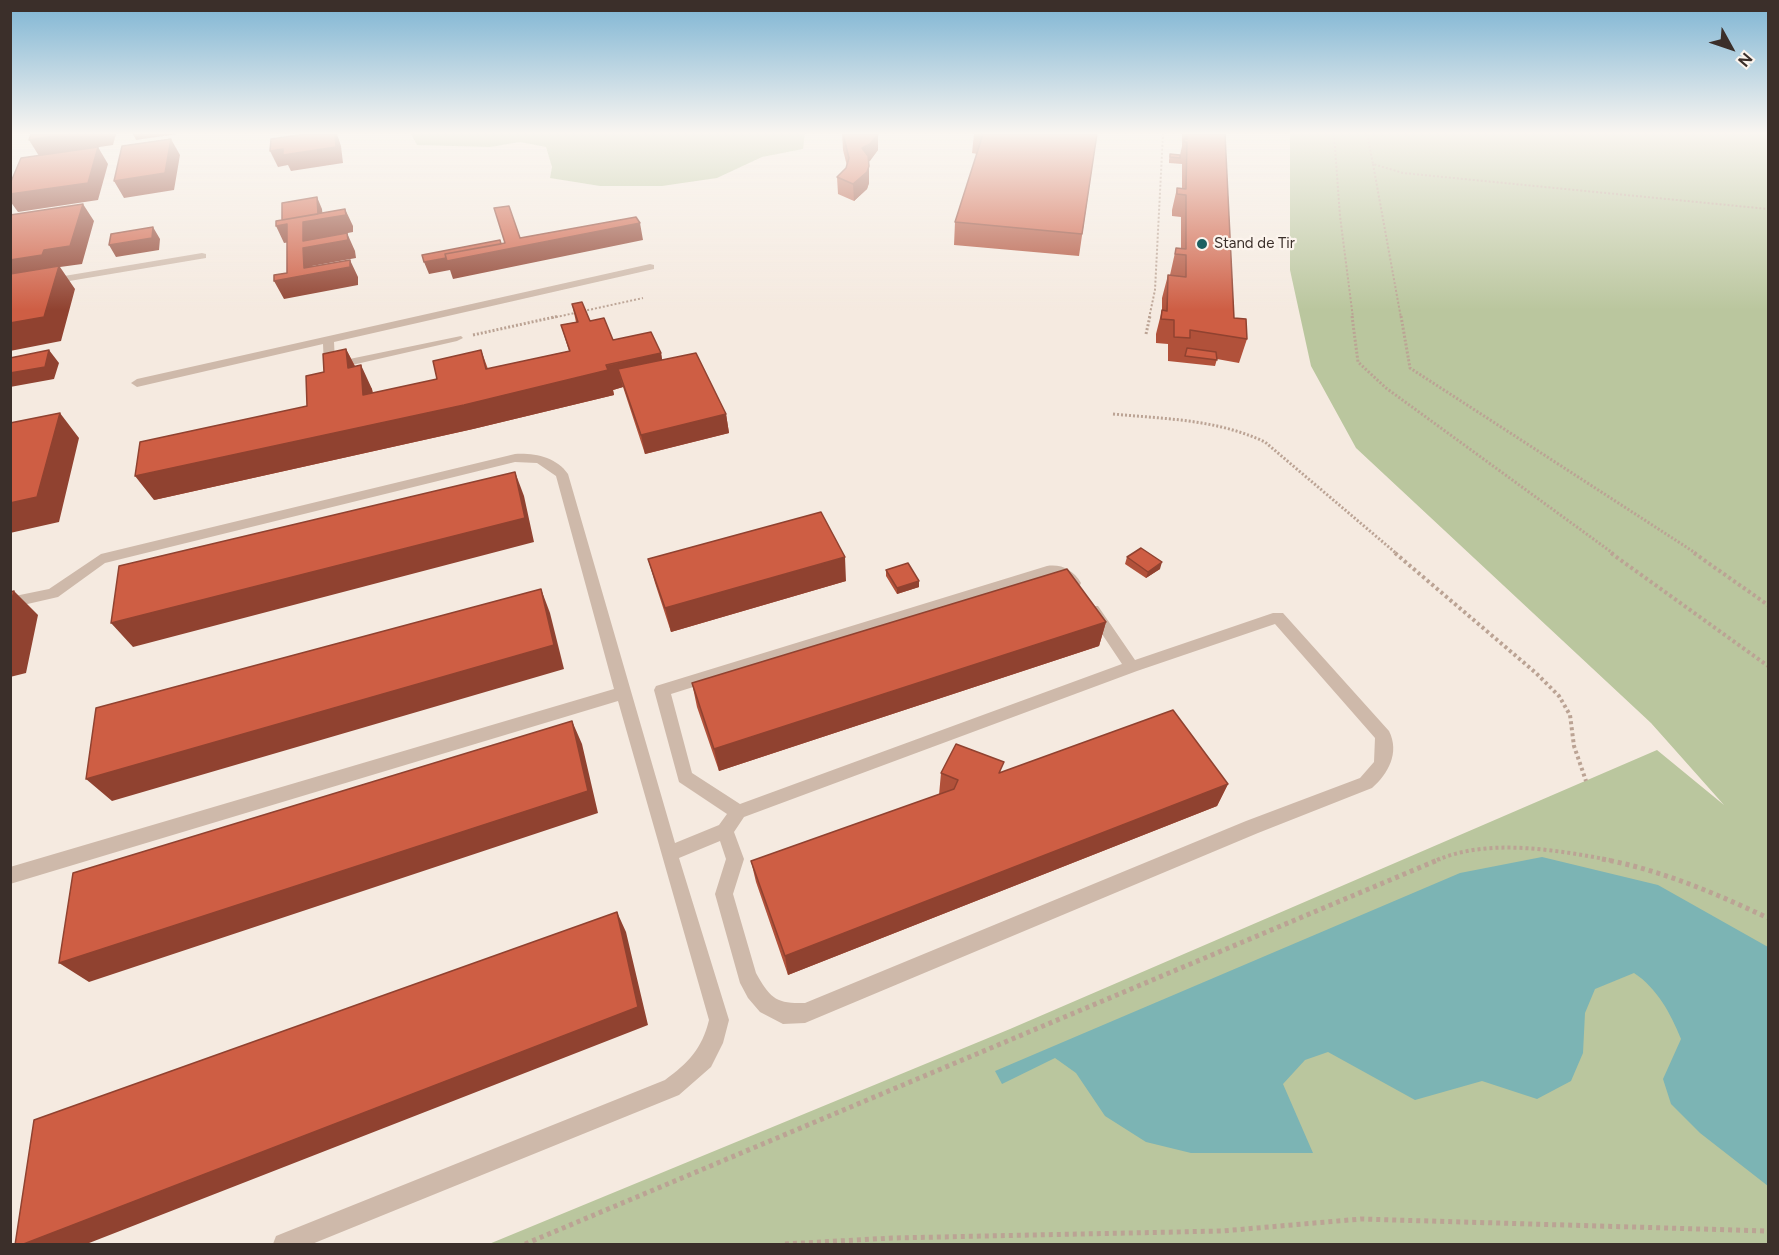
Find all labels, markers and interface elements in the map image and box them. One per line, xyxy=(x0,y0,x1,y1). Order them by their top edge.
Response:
north arrow xyxy=(1701,18,1761,78)
text: N xyxy=(1734,49,1756,71)
place label: Stand de Tir xyxy=(1214,235,1295,253)
marker: Stand de Tir xyxy=(1195,237,1209,251)

